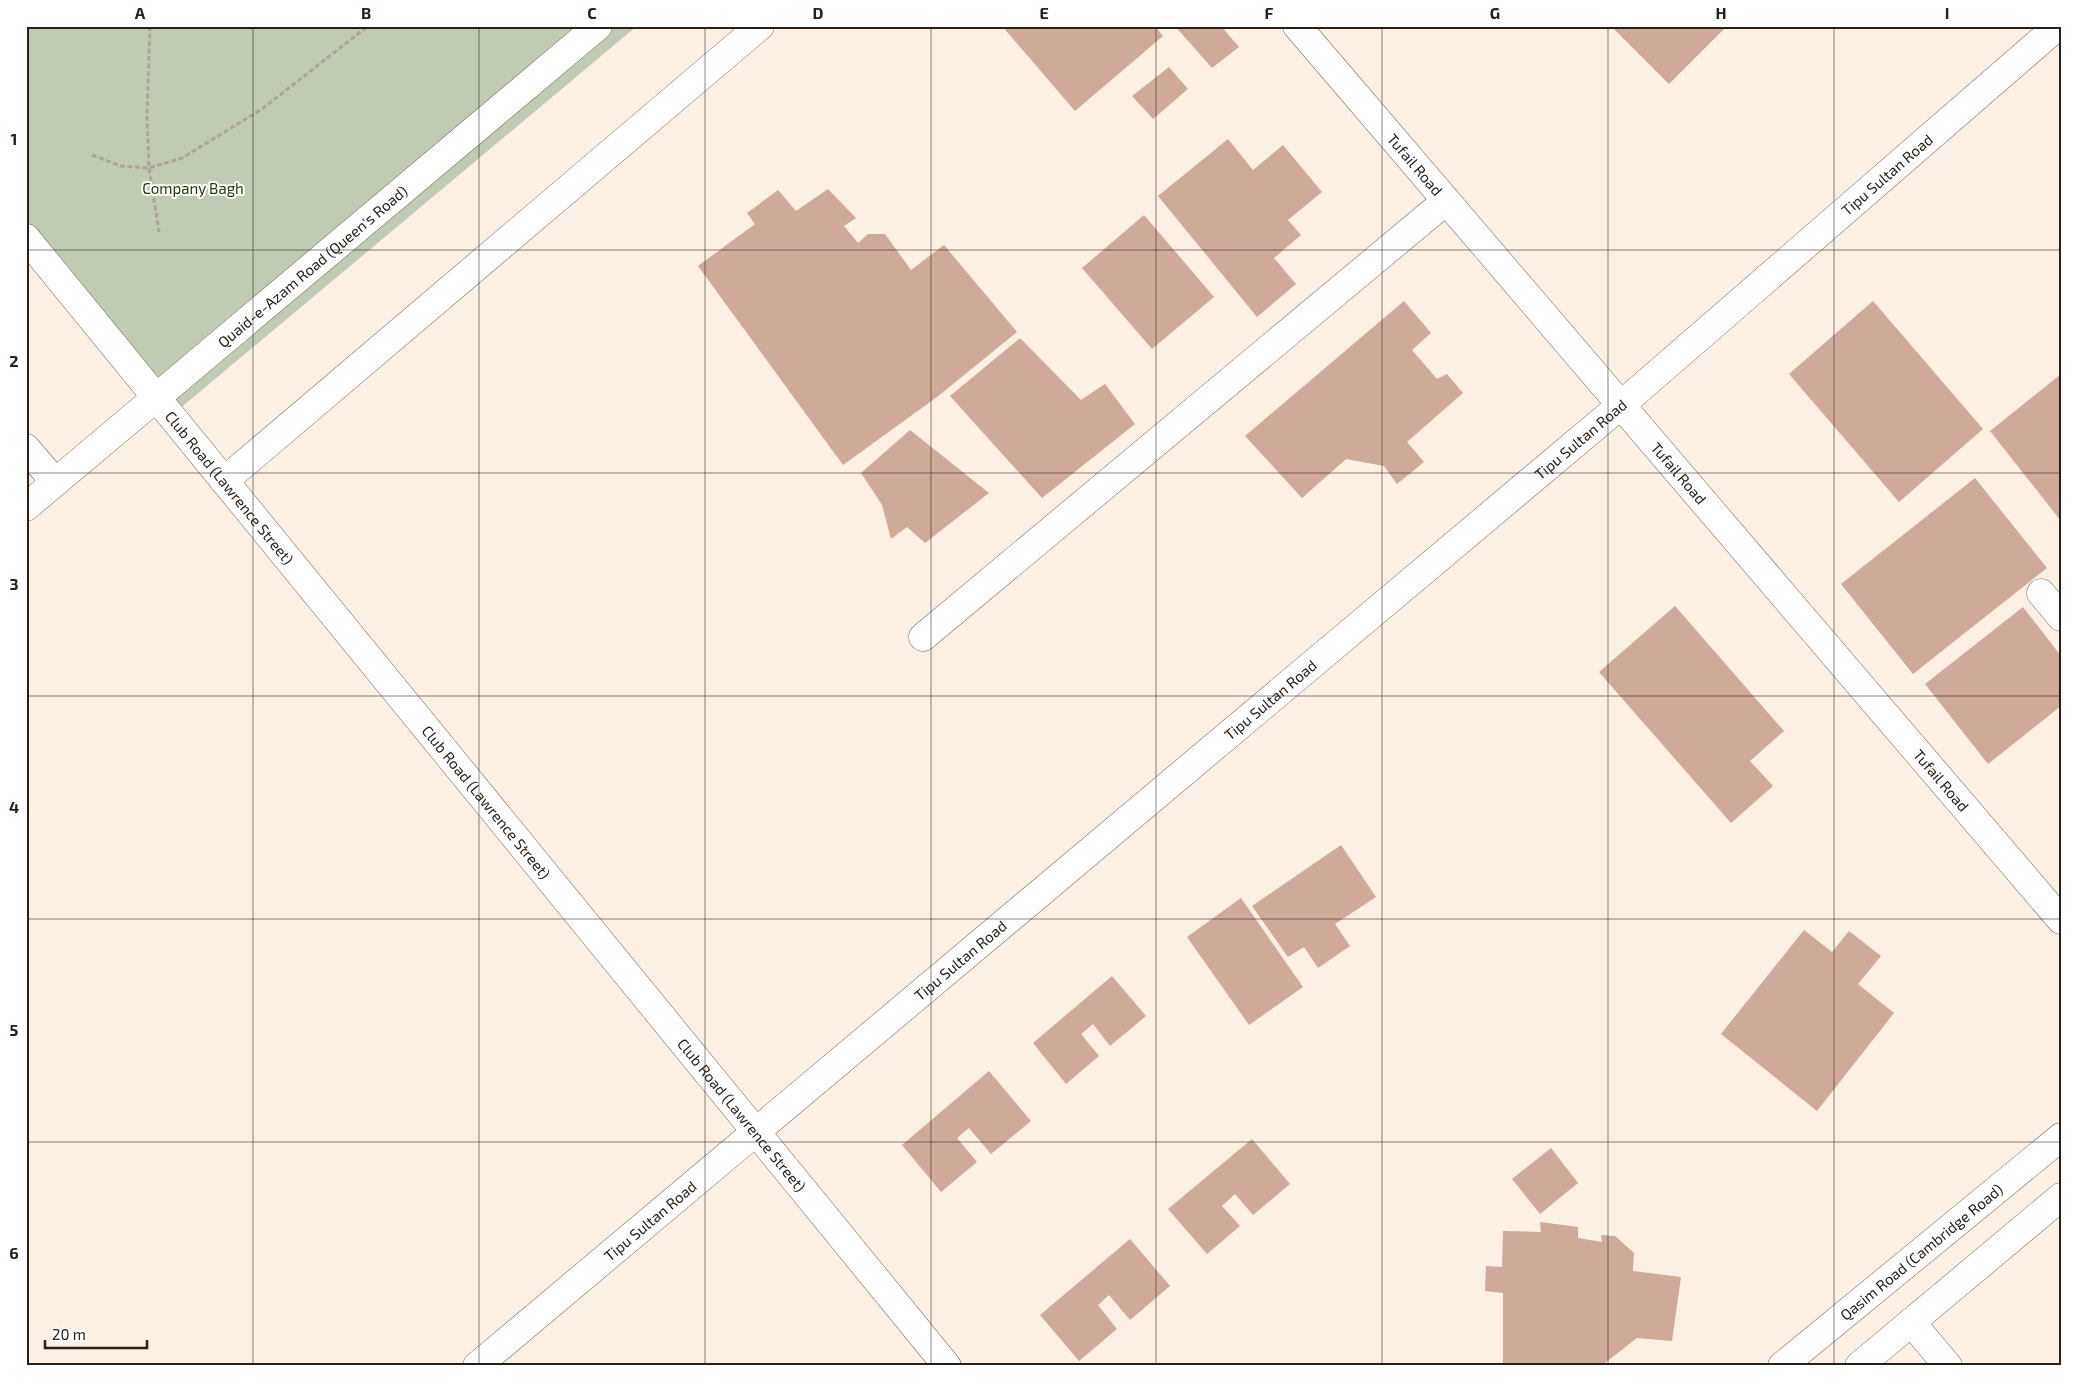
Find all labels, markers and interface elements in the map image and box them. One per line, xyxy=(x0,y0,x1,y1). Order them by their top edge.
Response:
text: A xyxy=(135,3,146,22)
text: B xyxy=(361,3,371,22)
text: C xyxy=(587,3,597,22)
text: D xyxy=(813,3,824,22)
text: E xyxy=(1039,3,1049,22)
text: F xyxy=(1265,3,1274,22)
text: G xyxy=(1490,3,1500,22)
text: H xyxy=(1715,3,1727,22)
text: I xyxy=(1945,3,1949,22)
text: 1 xyxy=(11,129,17,148)
street label: Tufail Road xyxy=(1384,130,1447,199)
street label: Tipu Sultan Road xyxy=(1838,130,1936,219)
park label: Company Bagh xyxy=(142,179,244,197)
street label: Quaid-e-Azam Road (Queen's Road) xyxy=(214,181,411,352)
text: 2 xyxy=(9,351,19,370)
street label: Tipu Sultan Road xyxy=(1531,395,1630,483)
street label: Club Road (Lawrence Street) xyxy=(162,407,298,568)
street label: Tufail Road xyxy=(1648,438,1710,508)
text: 3 xyxy=(9,574,19,593)
street label: Tipu Sultan Road xyxy=(1220,656,1320,744)
street label: Club Road (Lawrence Street) xyxy=(418,722,554,882)
street label: Tufail Road xyxy=(1910,746,1973,815)
text: 4 xyxy=(9,797,19,816)
street label: Tipu Sultan Road xyxy=(910,916,1010,1004)
text: 5 xyxy=(10,1020,19,1039)
street label: Club Road (Lawrence Street) xyxy=(674,1034,810,1195)
street label: Tipu Sultan Road xyxy=(600,1177,700,1265)
street label: Qasim Road (Cambridge Road) xyxy=(1836,1180,2006,1325)
text: 6 xyxy=(9,1243,19,1262)
scale bar xyxy=(45,1317,148,1349)
text: 20 m xyxy=(52,1325,86,1343)

